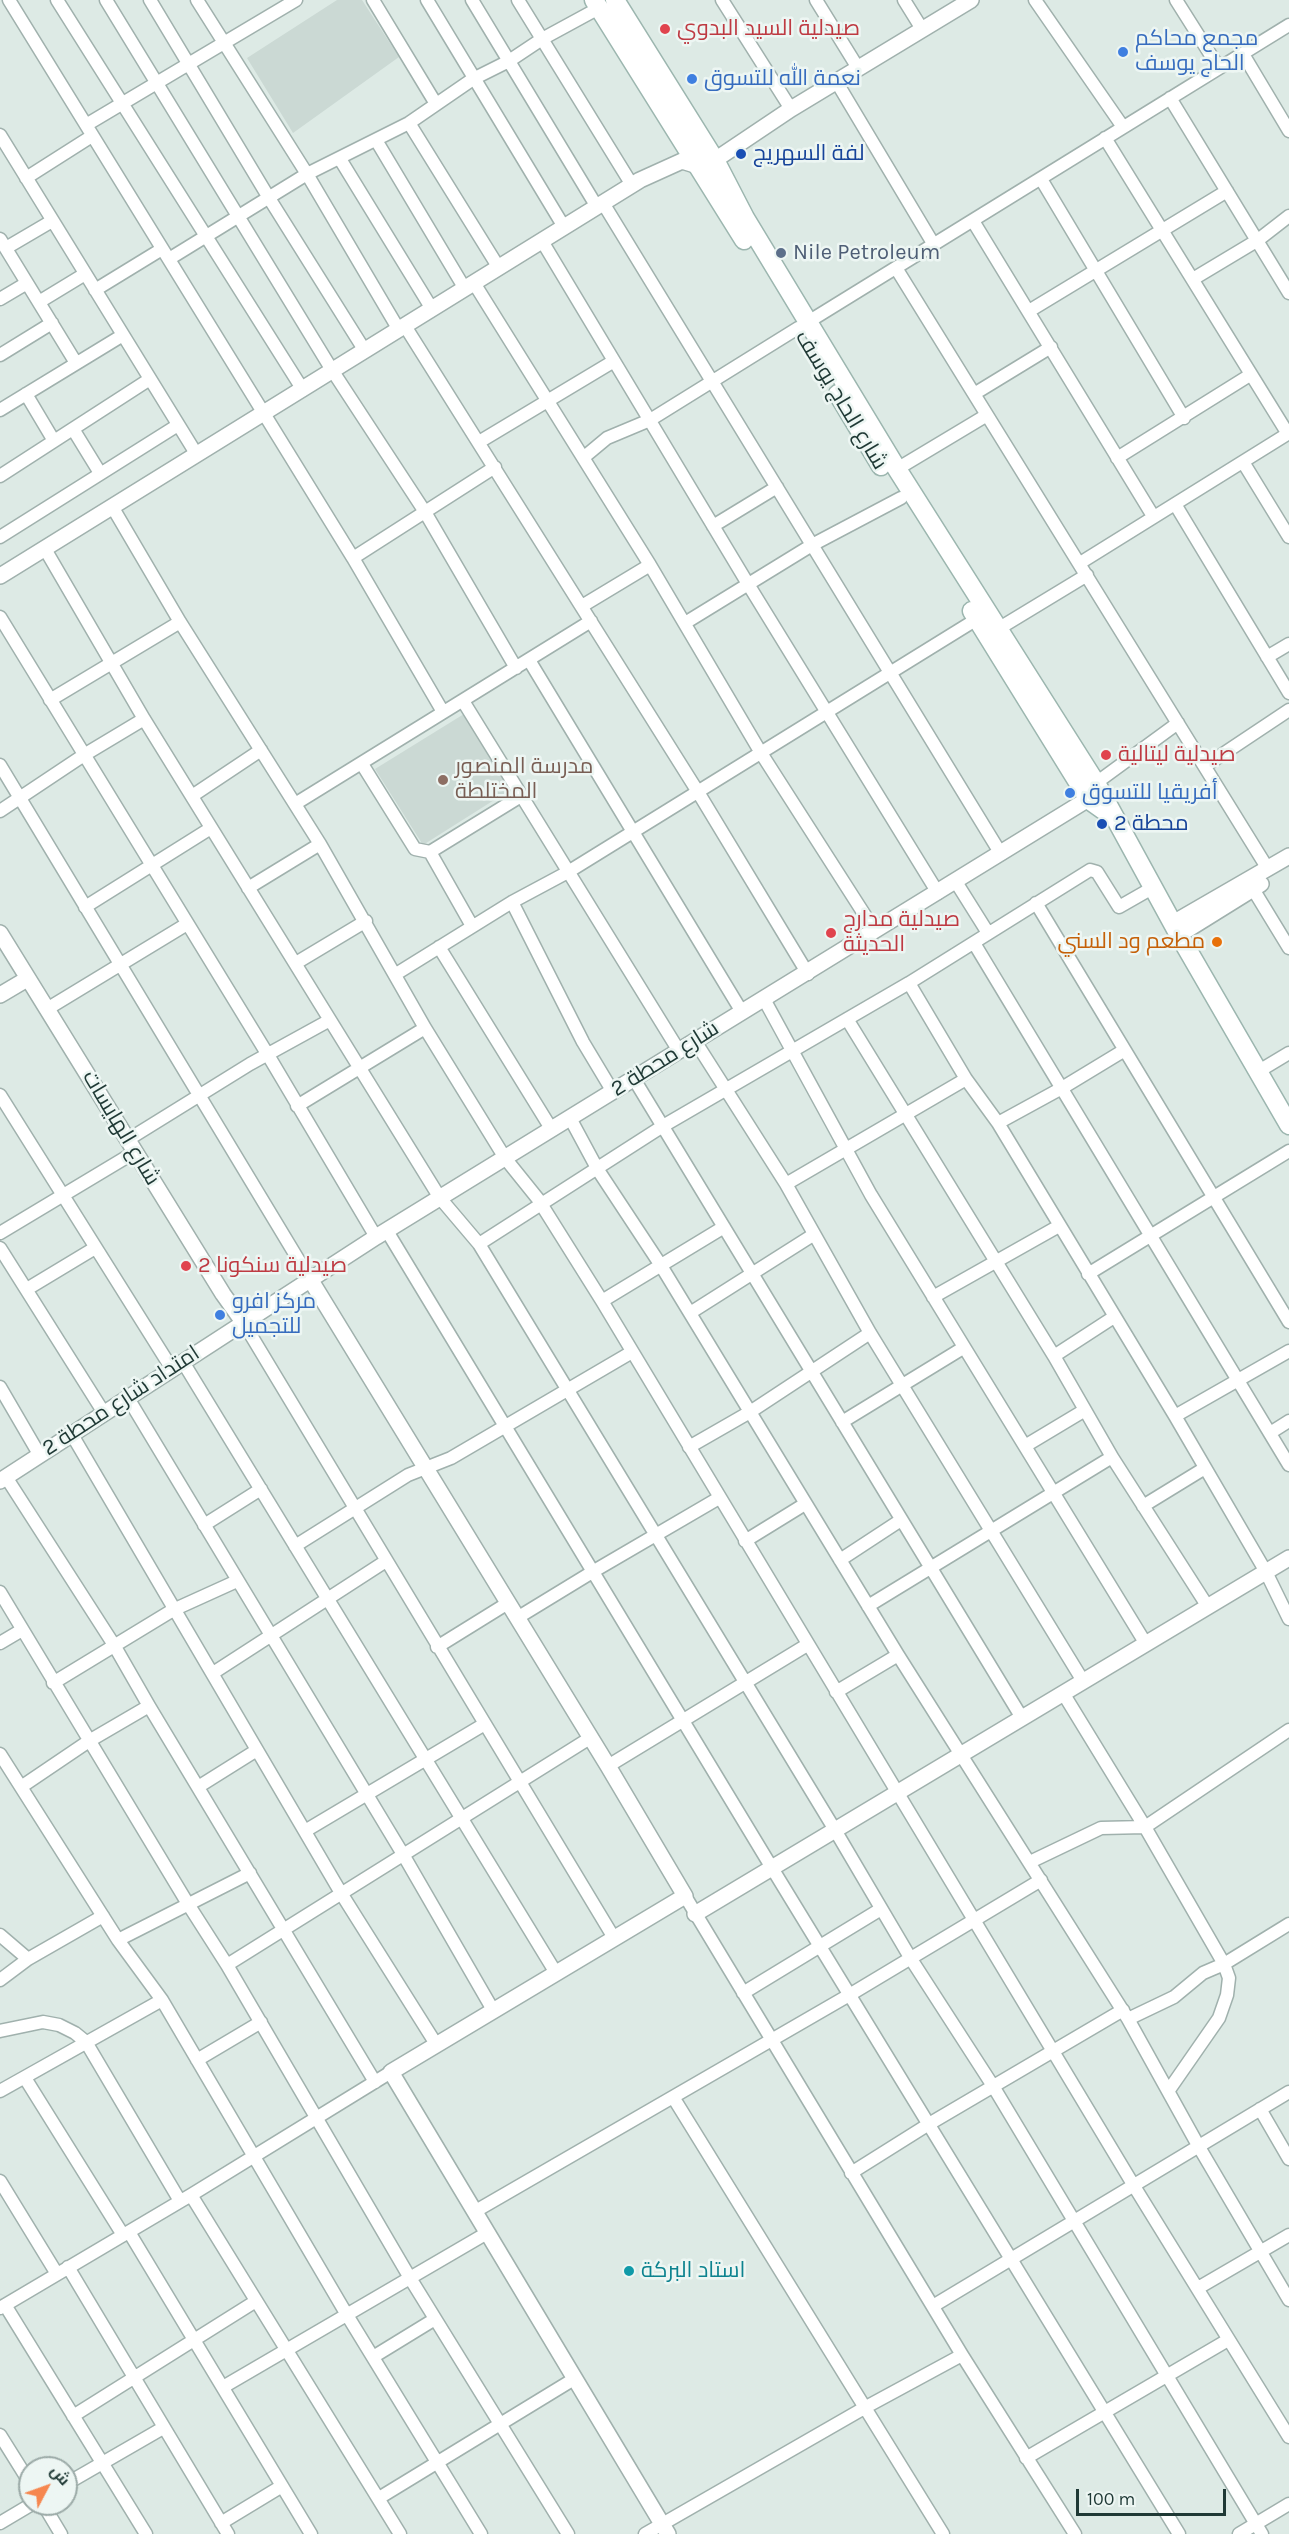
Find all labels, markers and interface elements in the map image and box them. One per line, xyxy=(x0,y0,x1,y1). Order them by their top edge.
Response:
place label: صيدلية السيد البدوي xyxy=(677,16,860,42)
marker: صيدلية السيد البدوي xyxy=(658,22,672,36)
place label: مجمع محاكم الحاج يوسف xyxy=(1135,26,1258,78)
marker: مجمع محاكم الحاج يوسف xyxy=(1116,45,1130,59)
place label: نعمة الله للتسوق xyxy=(704,66,861,92)
marker: نعمة الله للتسوق xyxy=(685,72,699,86)
place label: لفة السهريج xyxy=(753,141,865,167)
marker: لفة السهريج xyxy=(734,147,748,161)
place label: Nile Petroleum xyxy=(793,240,940,266)
marker: Nile Petroleum xyxy=(774,246,788,260)
street label: شارع الحاج يوسف xyxy=(789,326,893,474)
place label: صيدلية ليتالية xyxy=(1118,742,1235,768)
marker: صيدلية ليتالية xyxy=(1099,748,1113,762)
place label: مدرسة المنصور المختلطة xyxy=(455,754,593,806)
marker: مدرسة المنصور المختلطة xyxy=(436,773,450,787)
place label: أفريقيا للتسوق xyxy=(1082,780,1218,806)
marker: أفريقيا للتسوق xyxy=(1063,786,1077,800)
place label: محطة 2 xyxy=(1114,811,1189,837)
marker: محطة 2 xyxy=(1095,817,1109,831)
place label: صيدلية مدارج الحديثة xyxy=(843,907,960,958)
marker: صيدلية مدارج الحديثة xyxy=(824,926,838,940)
place label: مطعم ود السني xyxy=(1058,929,1205,955)
marker: مطعم ود السني xyxy=(1210,935,1224,949)
street label: شارع محطة 2 xyxy=(606,1015,724,1103)
street label: شارع الهايسات xyxy=(76,1066,166,1190)
place label: صيدلية سنكونا 2 xyxy=(198,1253,347,1279)
marker: صيدلية سنكونا 2 xyxy=(179,1259,193,1273)
place label: مركز افرو للتجميل xyxy=(232,1289,316,1340)
marker: مركز افرو للتجميل xyxy=(213,1308,227,1322)
street label: امتداد شارع محطة 2 xyxy=(37,1340,205,1462)
place label: استاد البركة xyxy=(641,2258,745,2284)
marker: استاد البركة xyxy=(622,2264,636,2278)
north arrow xyxy=(18,2456,78,2516)
text: ش xyxy=(47,2461,74,2489)
scale bar xyxy=(1079,2477,1229,2515)
text: 100 m xyxy=(1087,2488,1135,2510)

